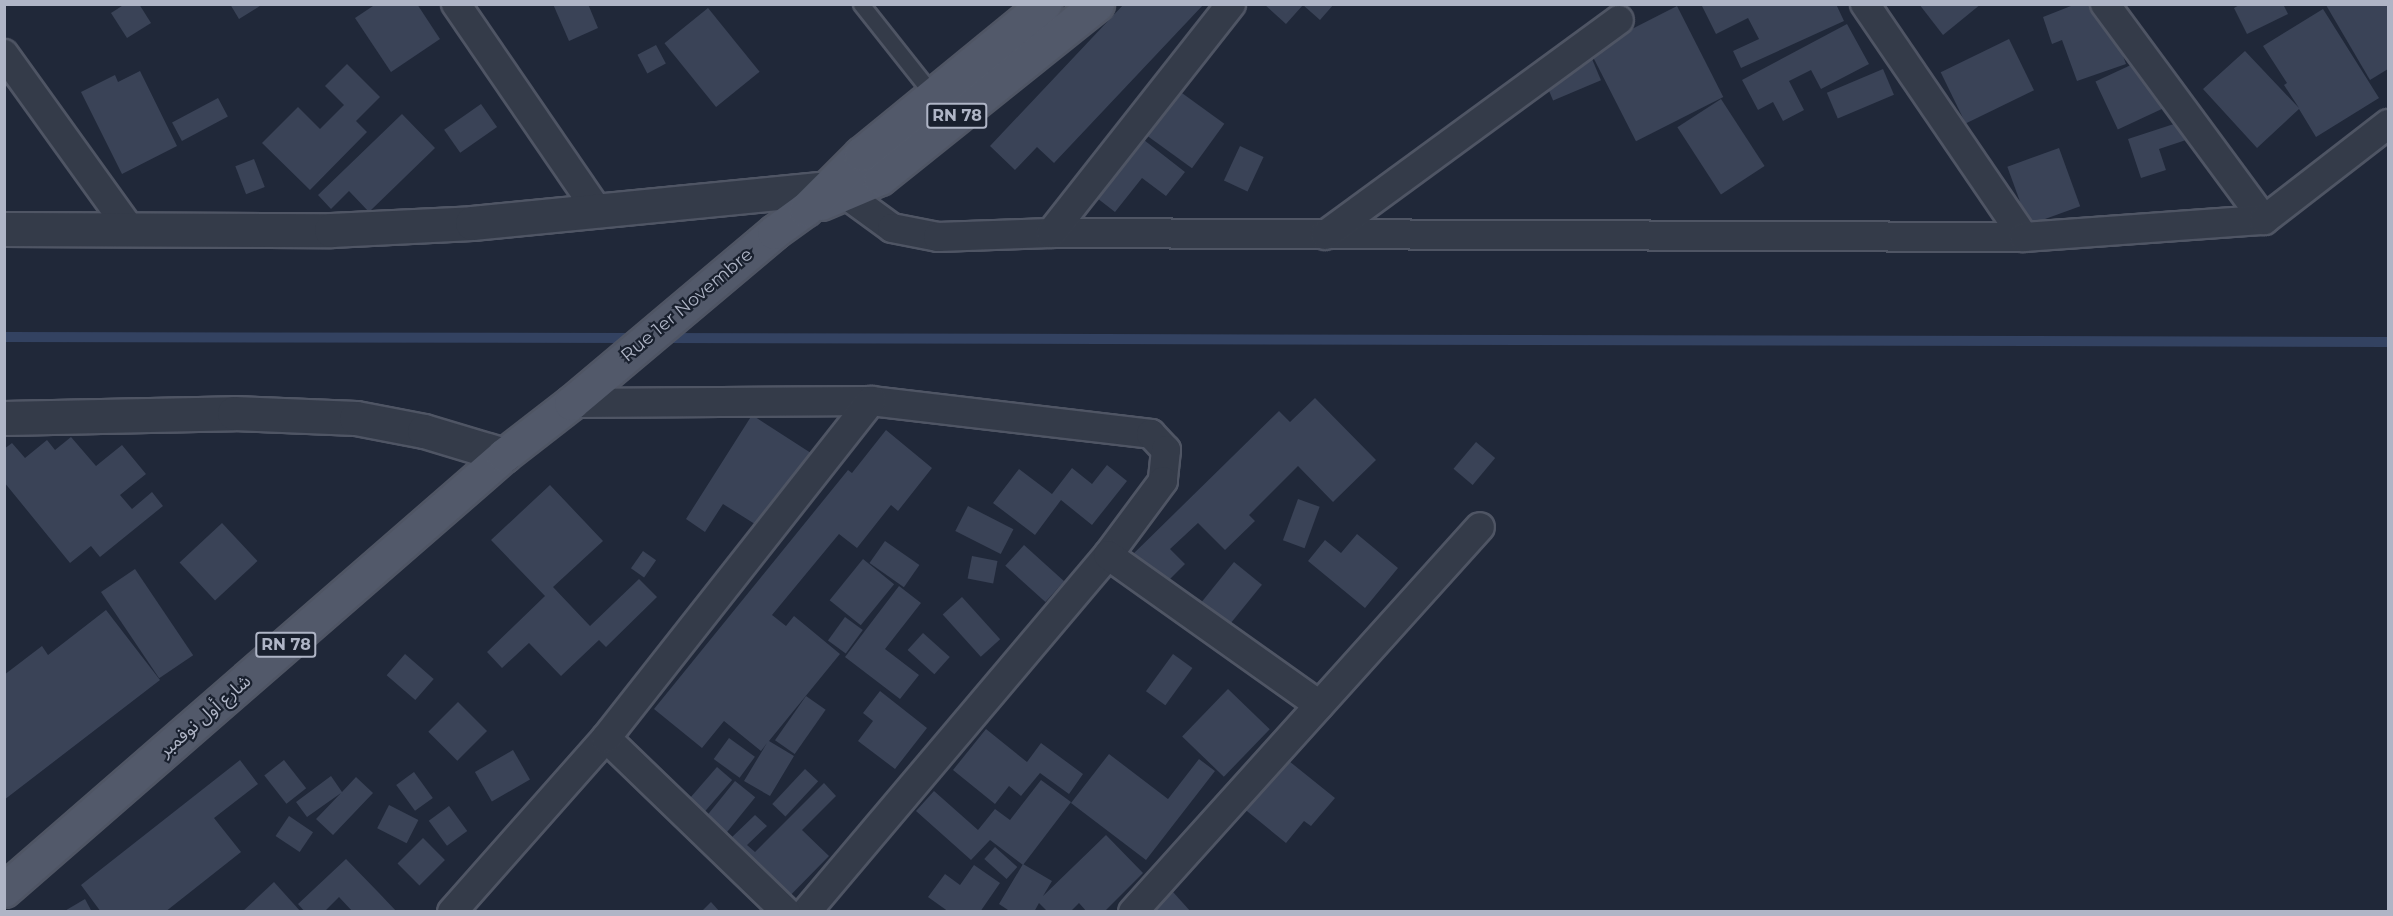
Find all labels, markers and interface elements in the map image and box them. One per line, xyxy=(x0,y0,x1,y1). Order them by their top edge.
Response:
road number: RN 78 xyxy=(926,103,988,129)
street label: Rue 1er Novembre xyxy=(617,244,757,366)
road number: RN 78 xyxy=(254,632,318,658)
street label: شارع أول نوفمبر xyxy=(155,670,255,762)

